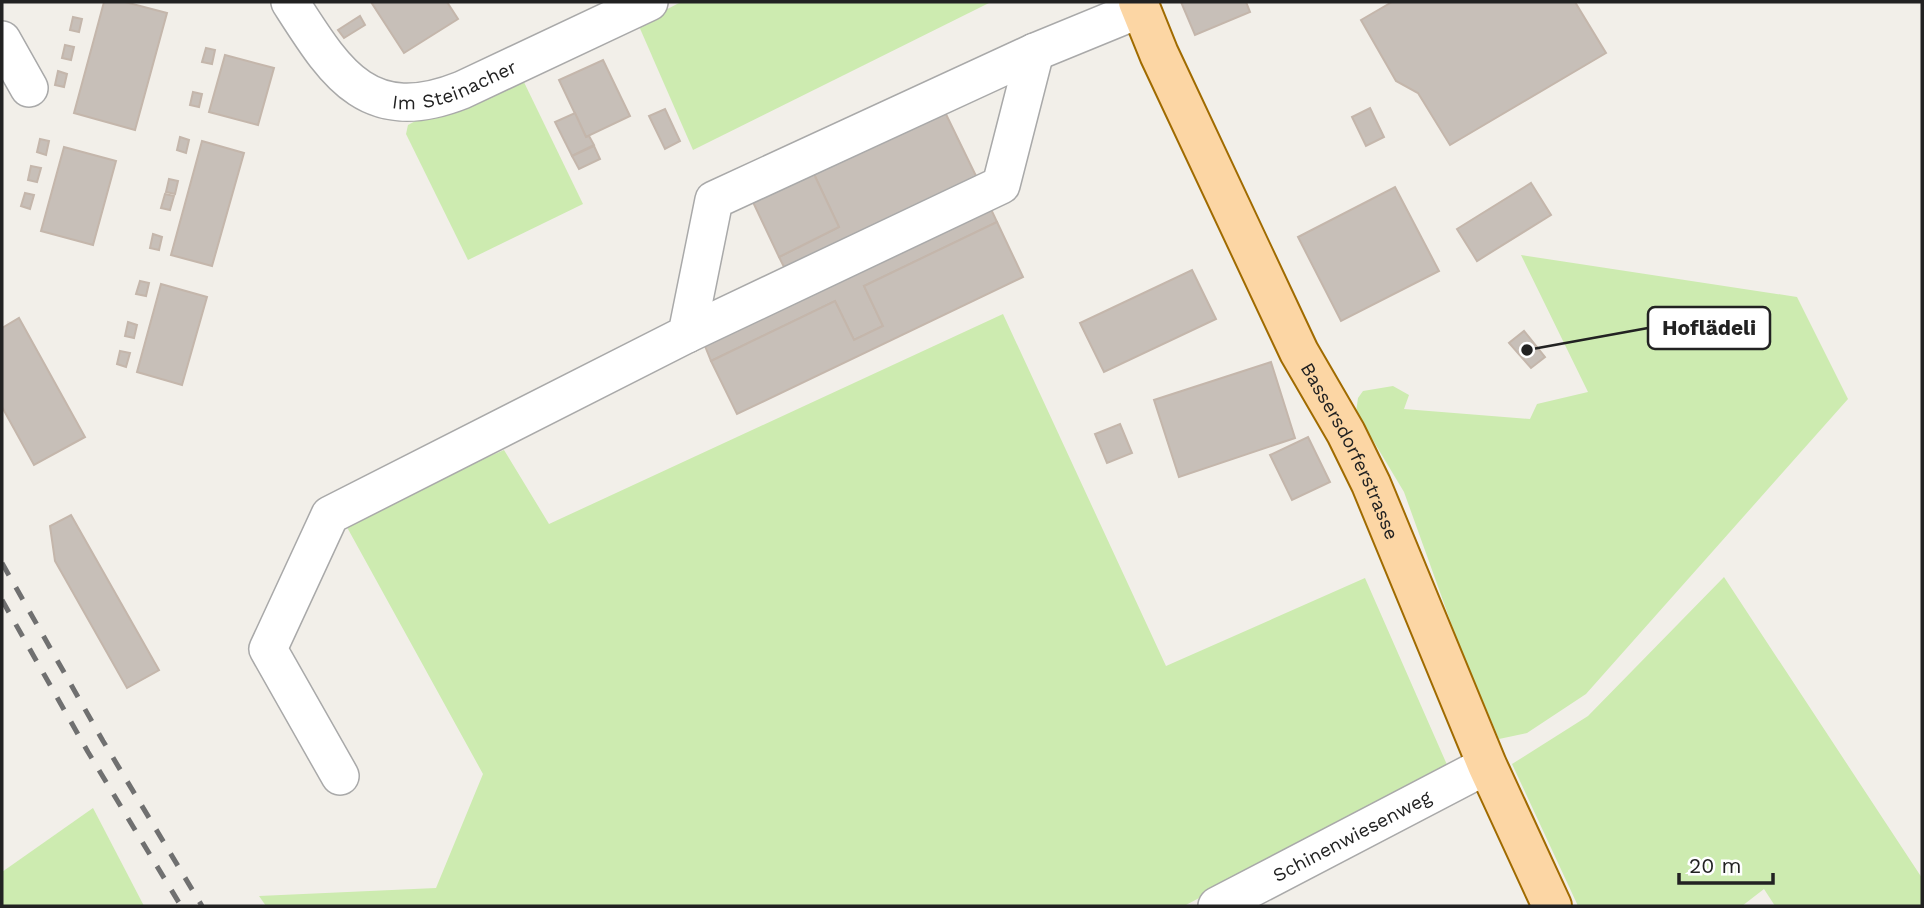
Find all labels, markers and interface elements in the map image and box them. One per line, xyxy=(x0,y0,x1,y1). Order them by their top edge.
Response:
street label: Im Steinacher xyxy=(391,55,520,114)
callout: Hoflädeli xyxy=(1648,307,1770,349)
text: Hoflädeli xyxy=(1662,315,1756,340)
street label: Bassersdorferstrasse xyxy=(1296,358,1404,543)
street label: Schinenwiesenweg xyxy=(1269,784,1435,886)
scale bar xyxy=(1679,842,1773,886)
text: 20 m xyxy=(1689,853,1741,878)

